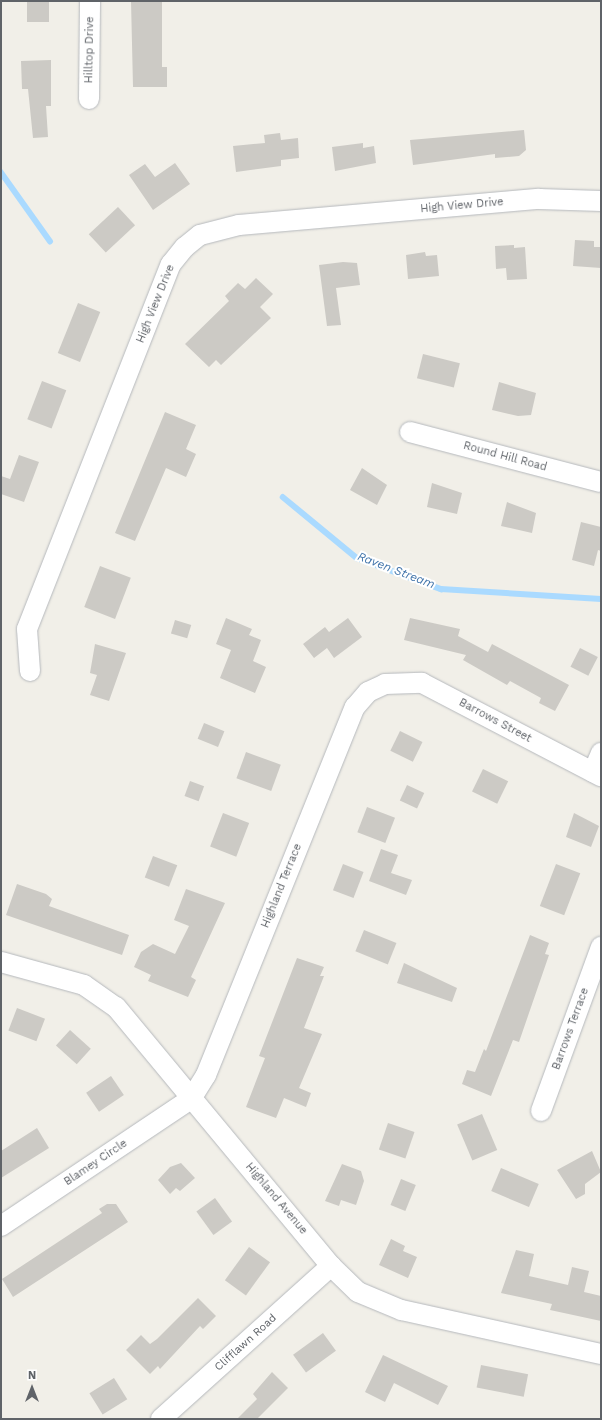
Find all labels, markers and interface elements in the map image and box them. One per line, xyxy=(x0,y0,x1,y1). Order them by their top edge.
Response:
street label: Hilltop Drive xyxy=(83,17,97,83)
street label: High View Drive xyxy=(420,196,504,216)
street label: High View Drive xyxy=(134,263,178,345)
street label: Round Hill Road xyxy=(462,439,548,475)
water label: Raven Stream xyxy=(355,550,437,592)
street label: Barrows Street xyxy=(456,696,534,746)
street label: Highland Terrace xyxy=(259,842,305,930)
street label: Barrows Terrace xyxy=(550,986,592,1072)
street label: Blamey Circle xyxy=(62,1137,130,1189)
street label: Highland Avenue xyxy=(242,1160,310,1238)
street label: Clifflawn Road xyxy=(212,1312,280,1374)
north arrow xyxy=(12,1368,52,1408)
text: N xyxy=(28,1369,36,1382)

